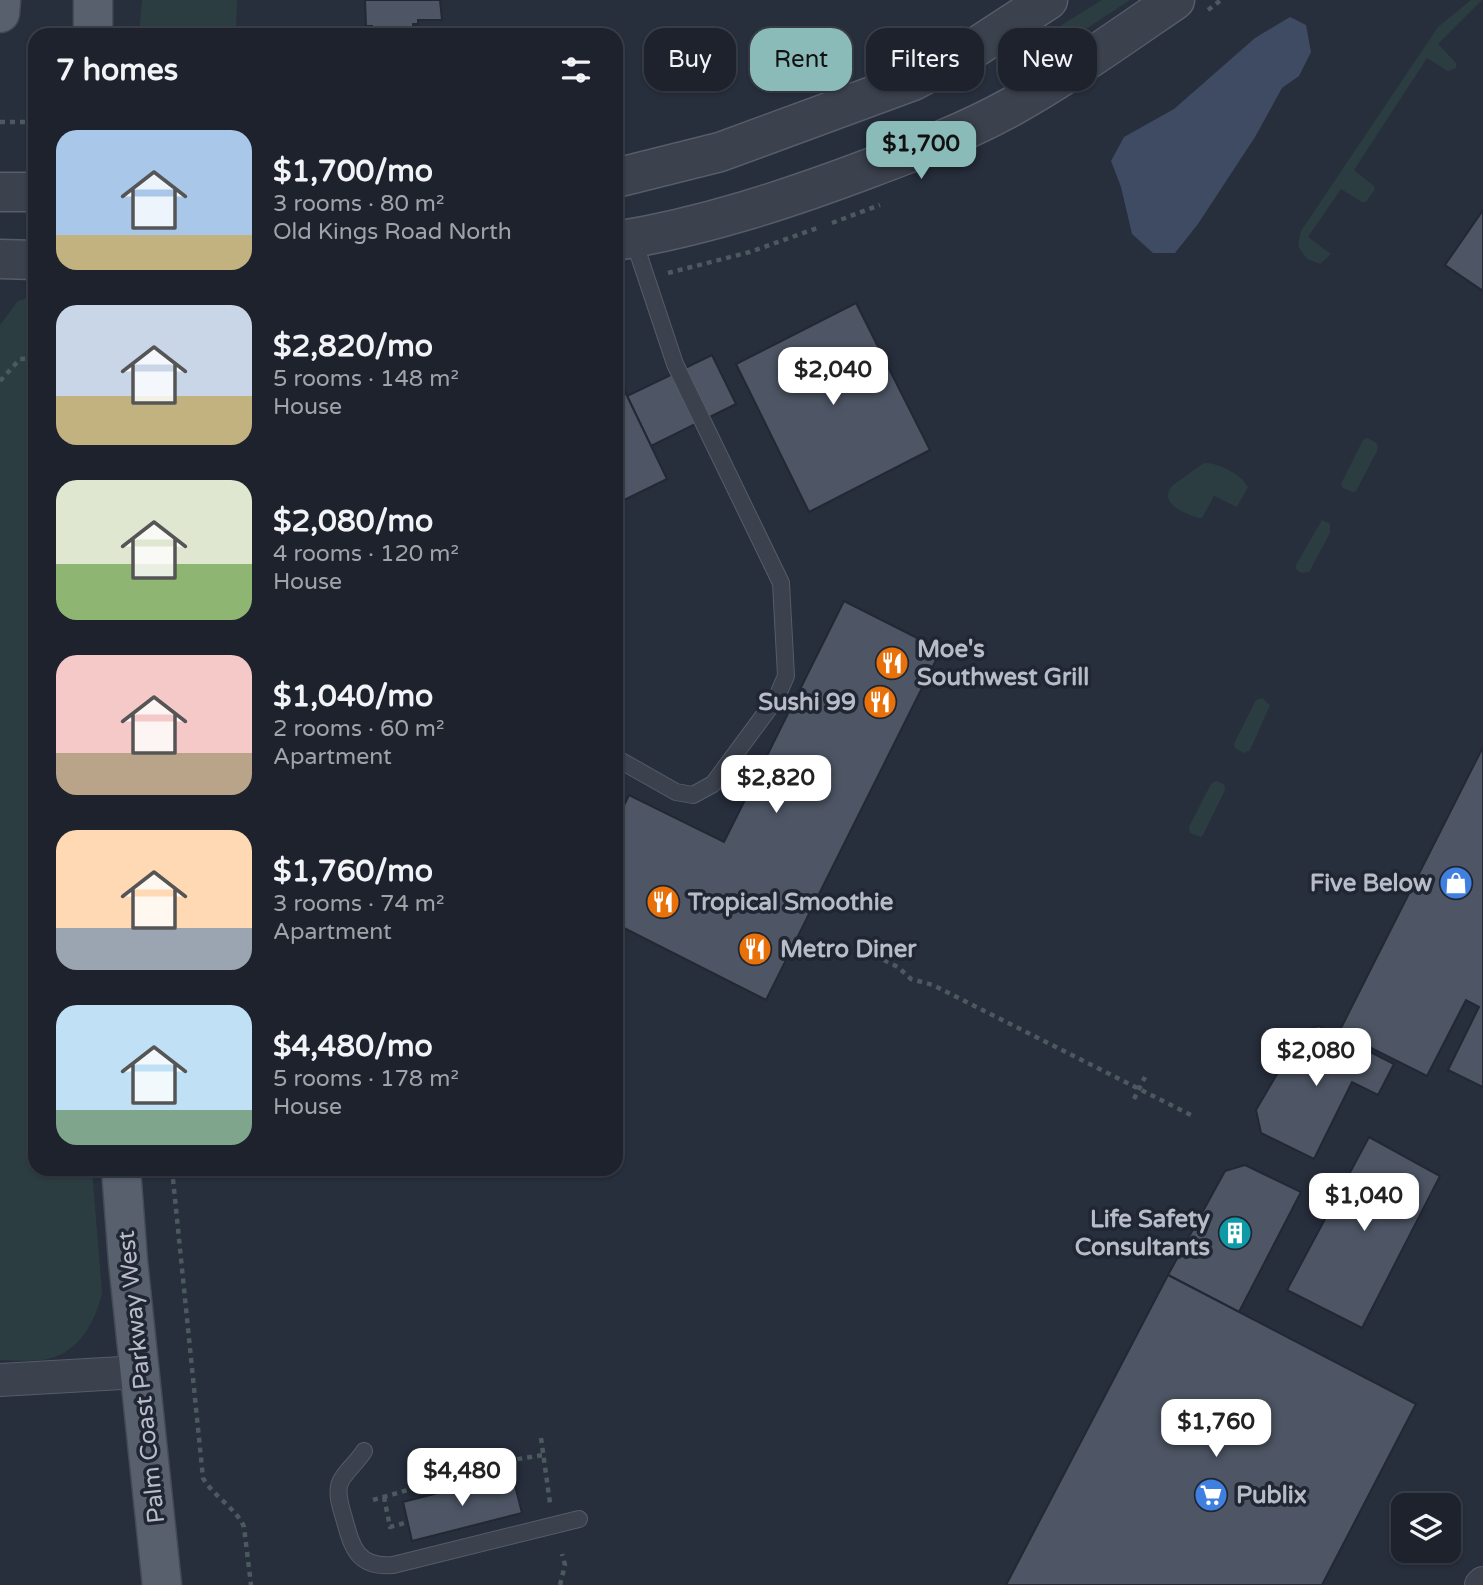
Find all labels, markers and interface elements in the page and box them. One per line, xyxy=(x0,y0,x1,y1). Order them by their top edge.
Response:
chip: Buy xyxy=(644,28,736,91)
chip: Rent xyxy=(750,28,852,91)
chip: Filters xyxy=(866,28,984,91)
chip: New xyxy=(998,28,1097,91)
icon: filters xyxy=(557,51,595,89)
text: 7 homes xyxy=(56,52,178,89)
pin: $1,700 xyxy=(864,122,978,181)
text: $1,700 xyxy=(882,130,960,158)
text: $1,700/mo xyxy=(273,153,433,190)
icon: home xyxy=(112,158,196,242)
text: 3 rooms · 80 m² xyxy=(273,190,444,218)
text: Old Kings Road North xyxy=(273,218,512,246)
text: $2,820/mo xyxy=(273,328,433,365)
icon: home xyxy=(112,333,196,417)
pin: $2,040 xyxy=(776,348,890,407)
text: $2,040 xyxy=(794,356,872,384)
text: 5 rooms · 148 m² xyxy=(273,365,459,393)
text: House xyxy=(273,393,342,421)
text: $2,080/mo xyxy=(273,503,433,540)
icon: home xyxy=(112,508,196,592)
text: 4 rooms · 120 m² xyxy=(273,540,459,568)
text: House xyxy=(273,568,342,596)
place label: Moe's Southwest Grill xyxy=(917,635,1089,692)
restaurant icon: Moe's Southwest Grill xyxy=(873,644,911,682)
text: $1,040/mo xyxy=(273,678,433,715)
icon: home xyxy=(112,683,196,767)
restaurant icon: Sushi 99 xyxy=(861,683,899,721)
place label: Sushi 99 xyxy=(758,688,856,717)
text: 2 rooms · 60 m² xyxy=(273,715,444,743)
text: Apartment xyxy=(273,743,392,771)
pin: $2,820 xyxy=(719,756,833,815)
text: $2,820 xyxy=(737,764,815,792)
text: $1,760/mo xyxy=(273,853,433,890)
icon: home xyxy=(112,858,196,942)
shop icon: Five Below xyxy=(1437,864,1475,902)
place label: Five Below xyxy=(1310,869,1432,898)
restaurant icon: Tropical Smoothie xyxy=(644,883,682,921)
place label: Tropical Smoothie xyxy=(687,888,894,917)
text: 3 rooms · 74 m² xyxy=(273,890,444,918)
text: Apartment xyxy=(273,918,392,946)
restaurant icon: Metro Diner xyxy=(736,930,774,968)
place label: Metro Diner xyxy=(780,935,917,964)
text: $4,480/mo xyxy=(273,1028,433,1065)
pin: $2,080 xyxy=(1259,1028,1373,1088)
icon: home xyxy=(112,1033,196,1117)
text: $2,080 xyxy=(1277,1037,1355,1065)
text: 5 rooms · 178 m² xyxy=(273,1065,459,1093)
text: House xyxy=(273,1093,342,1121)
pin: $1,040 xyxy=(1307,1174,1421,1233)
text: $1,040 xyxy=(1325,1182,1403,1210)
place label: Life Safety Consultants xyxy=(1075,1205,1210,1262)
building icon: Life Safety Consultants xyxy=(1216,1214,1254,1252)
street label: Palm Coast Parkway West xyxy=(112,1229,171,1525)
pin: $1,760 xyxy=(1159,1400,1273,1459)
text: $1,760 xyxy=(1177,1408,1255,1436)
pin: $4,480 xyxy=(405,1448,519,1508)
text: $4,480 xyxy=(423,1457,501,1485)
supermarket icon: Publix xyxy=(1192,1476,1230,1514)
place label: Publix xyxy=(1236,1481,1307,1510)
map controls xyxy=(1391,1493,1461,1563)
button: layers xyxy=(1391,1493,1461,1563)

